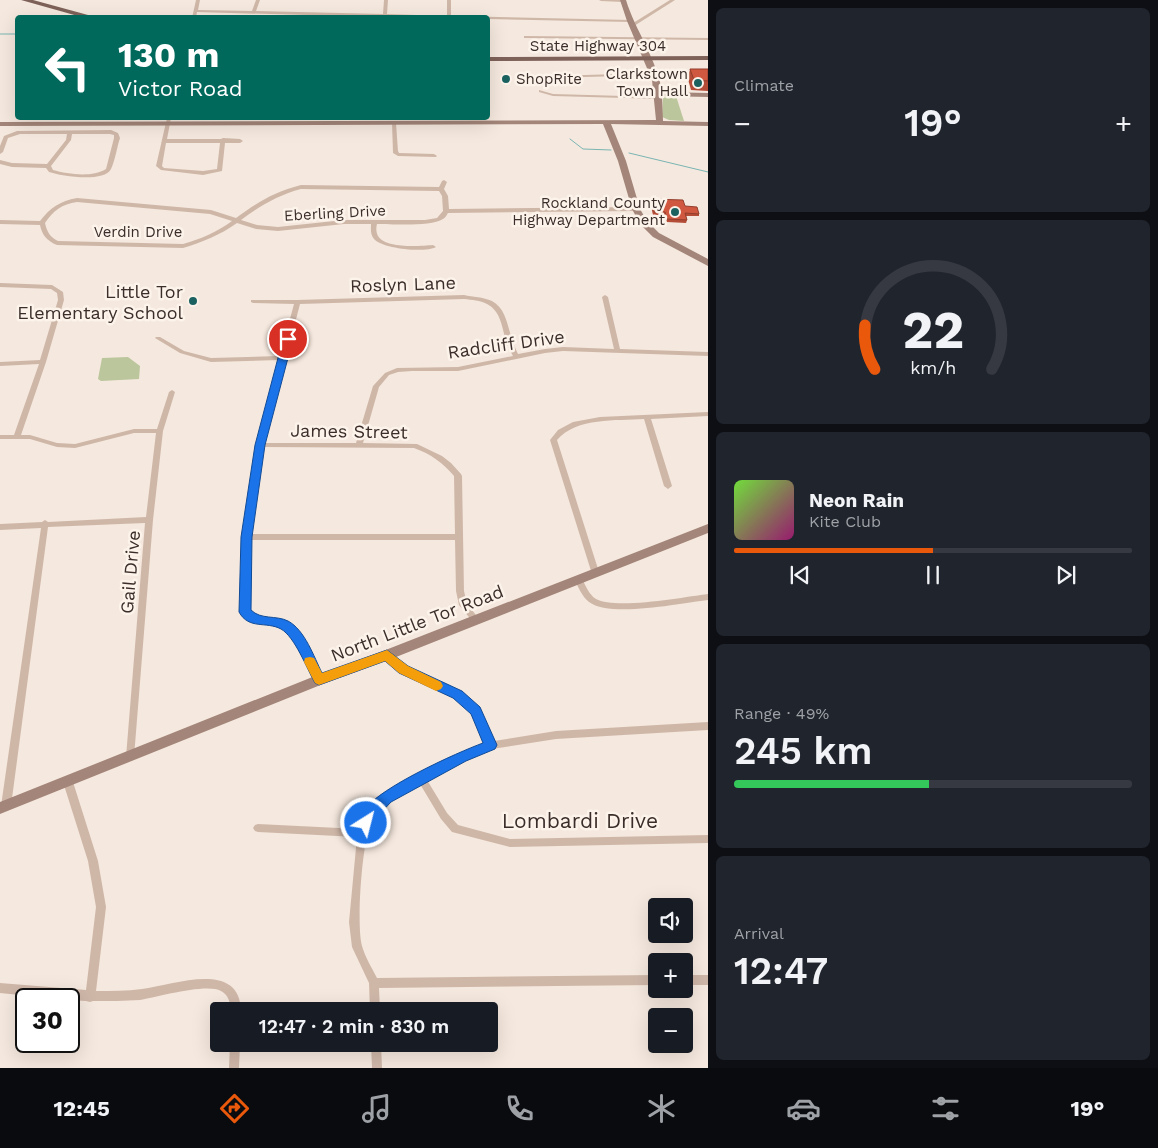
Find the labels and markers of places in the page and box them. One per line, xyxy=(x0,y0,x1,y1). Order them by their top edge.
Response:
place label: Clarkstown Town Hall xyxy=(605,65,688,100)
place label: ShopRite xyxy=(516,70,582,88)
marker: ShopRite xyxy=(500,73,512,85)
marker: Clarkstown Town Hall xyxy=(692,77,704,89)
place label: Rockland County Highway Department xyxy=(512,194,666,229)
marker: Rockland County Highway Department xyxy=(669,206,681,218)
place label: Little Tor Elementary School xyxy=(17,281,183,323)
marker: Little Tor Elementary School xyxy=(187,295,199,307)
pin xyxy=(267,318,309,360)

